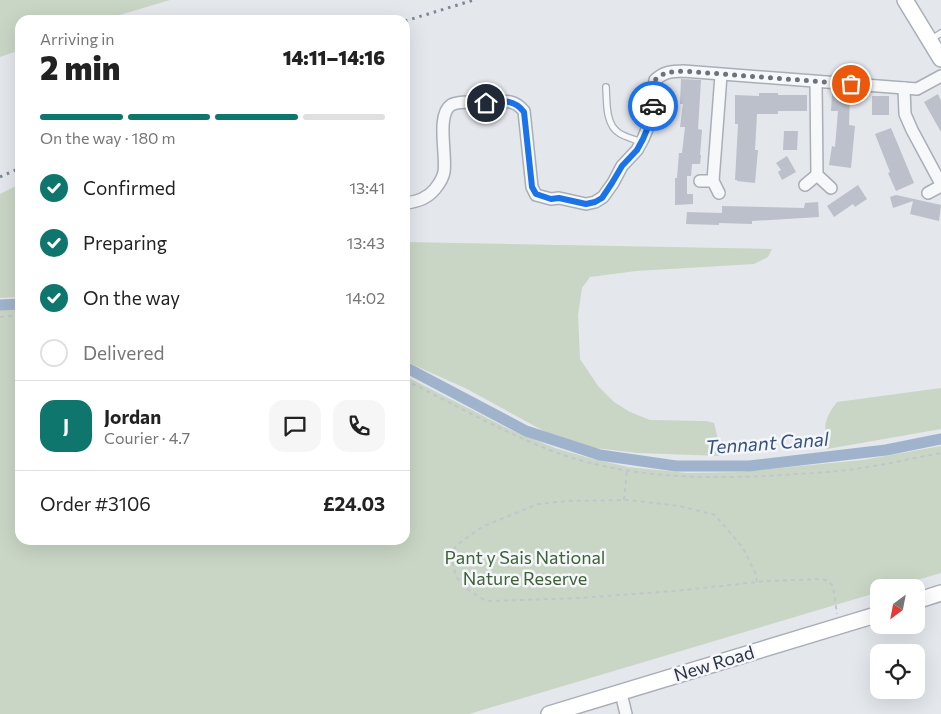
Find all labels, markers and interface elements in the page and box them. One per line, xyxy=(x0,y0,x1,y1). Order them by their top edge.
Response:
text: Arriving in xyxy=(40,29,114,48)
text: 14:11–14:16 xyxy=(283,46,385,69)
text: 2 min xyxy=(40,47,120,87)
pin xyxy=(830,63,872,105)
icon: bag xyxy=(837,70,865,98)
courier xyxy=(628,81,678,131)
pin xyxy=(465,82,507,124)
icon: home xyxy=(472,89,500,117)
icon: car xyxy=(639,92,667,120)
text: On the way · 180 m xyxy=(40,128,176,147)
icon: check xyxy=(40,174,68,202)
text: Confirmed xyxy=(83,176,176,199)
text: 13:41 xyxy=(349,178,385,197)
icon: check xyxy=(40,229,68,257)
text: Preparing xyxy=(83,231,167,254)
text: 13:43 xyxy=(347,233,385,252)
icon: check xyxy=(40,284,68,312)
text: On the way xyxy=(83,286,180,309)
text: 14:02 xyxy=(346,288,385,307)
text: Delivered xyxy=(83,341,164,364)
button: chat xyxy=(269,400,321,452)
button: phone xyxy=(333,400,385,452)
text: Jordan xyxy=(104,405,161,428)
text: J xyxy=(63,414,69,437)
water label: Tennant Canal xyxy=(705,427,830,458)
text: Courier · 4.7 xyxy=(104,428,190,447)
text: Order #3106 xyxy=(40,492,151,515)
text: £24.03 xyxy=(323,492,385,515)
park label: Pant y Sais National Nature Reserve xyxy=(445,546,605,589)
north arrow xyxy=(870,579,925,634)
map controls xyxy=(870,579,925,699)
street label: New Road xyxy=(671,640,756,686)
button: locate xyxy=(870,644,925,699)

